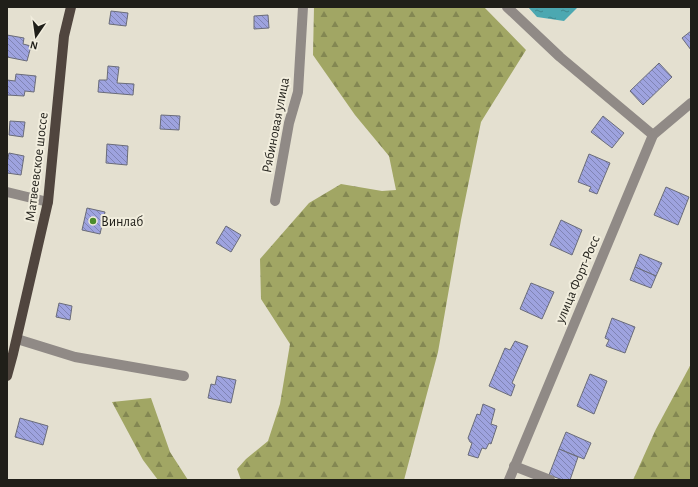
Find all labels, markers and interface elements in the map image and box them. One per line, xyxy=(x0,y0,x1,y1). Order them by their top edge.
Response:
north arrow xyxy=(16,16,56,56)
text: N xyxy=(29,39,39,51)
street label: Рябиновая улица xyxy=(260,76,292,174)
street label: Матвеевское шоссе xyxy=(23,112,51,223)
place label: Винлаб xyxy=(101,215,143,229)
marker: Винлаб xyxy=(88,216,98,226)
street label: улица Форт-Росс xyxy=(553,233,603,326)

